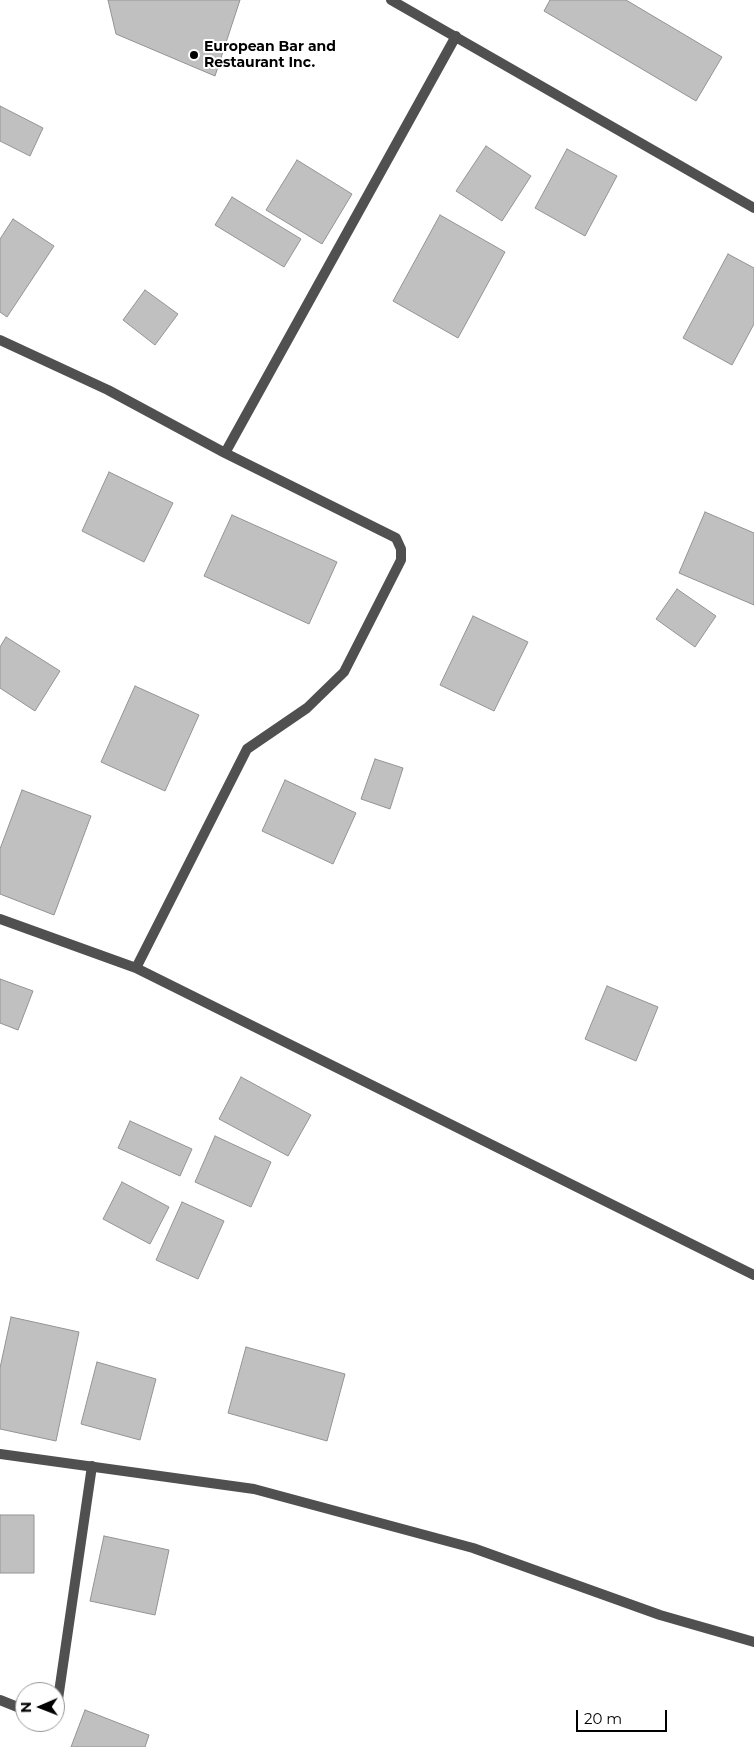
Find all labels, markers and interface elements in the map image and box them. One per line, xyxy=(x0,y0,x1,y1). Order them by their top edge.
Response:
place label: European Bar and Restaurant Inc. xyxy=(204,39,336,72)
marker: European Bar and Restaurant Inc. xyxy=(188,49,200,61)
north arrow xyxy=(15,1682,65,1732)
scale bar xyxy=(579,1700,670,1732)
text: N xyxy=(17,1701,35,1713)
text: 20 m xyxy=(584,1709,622,1728)

